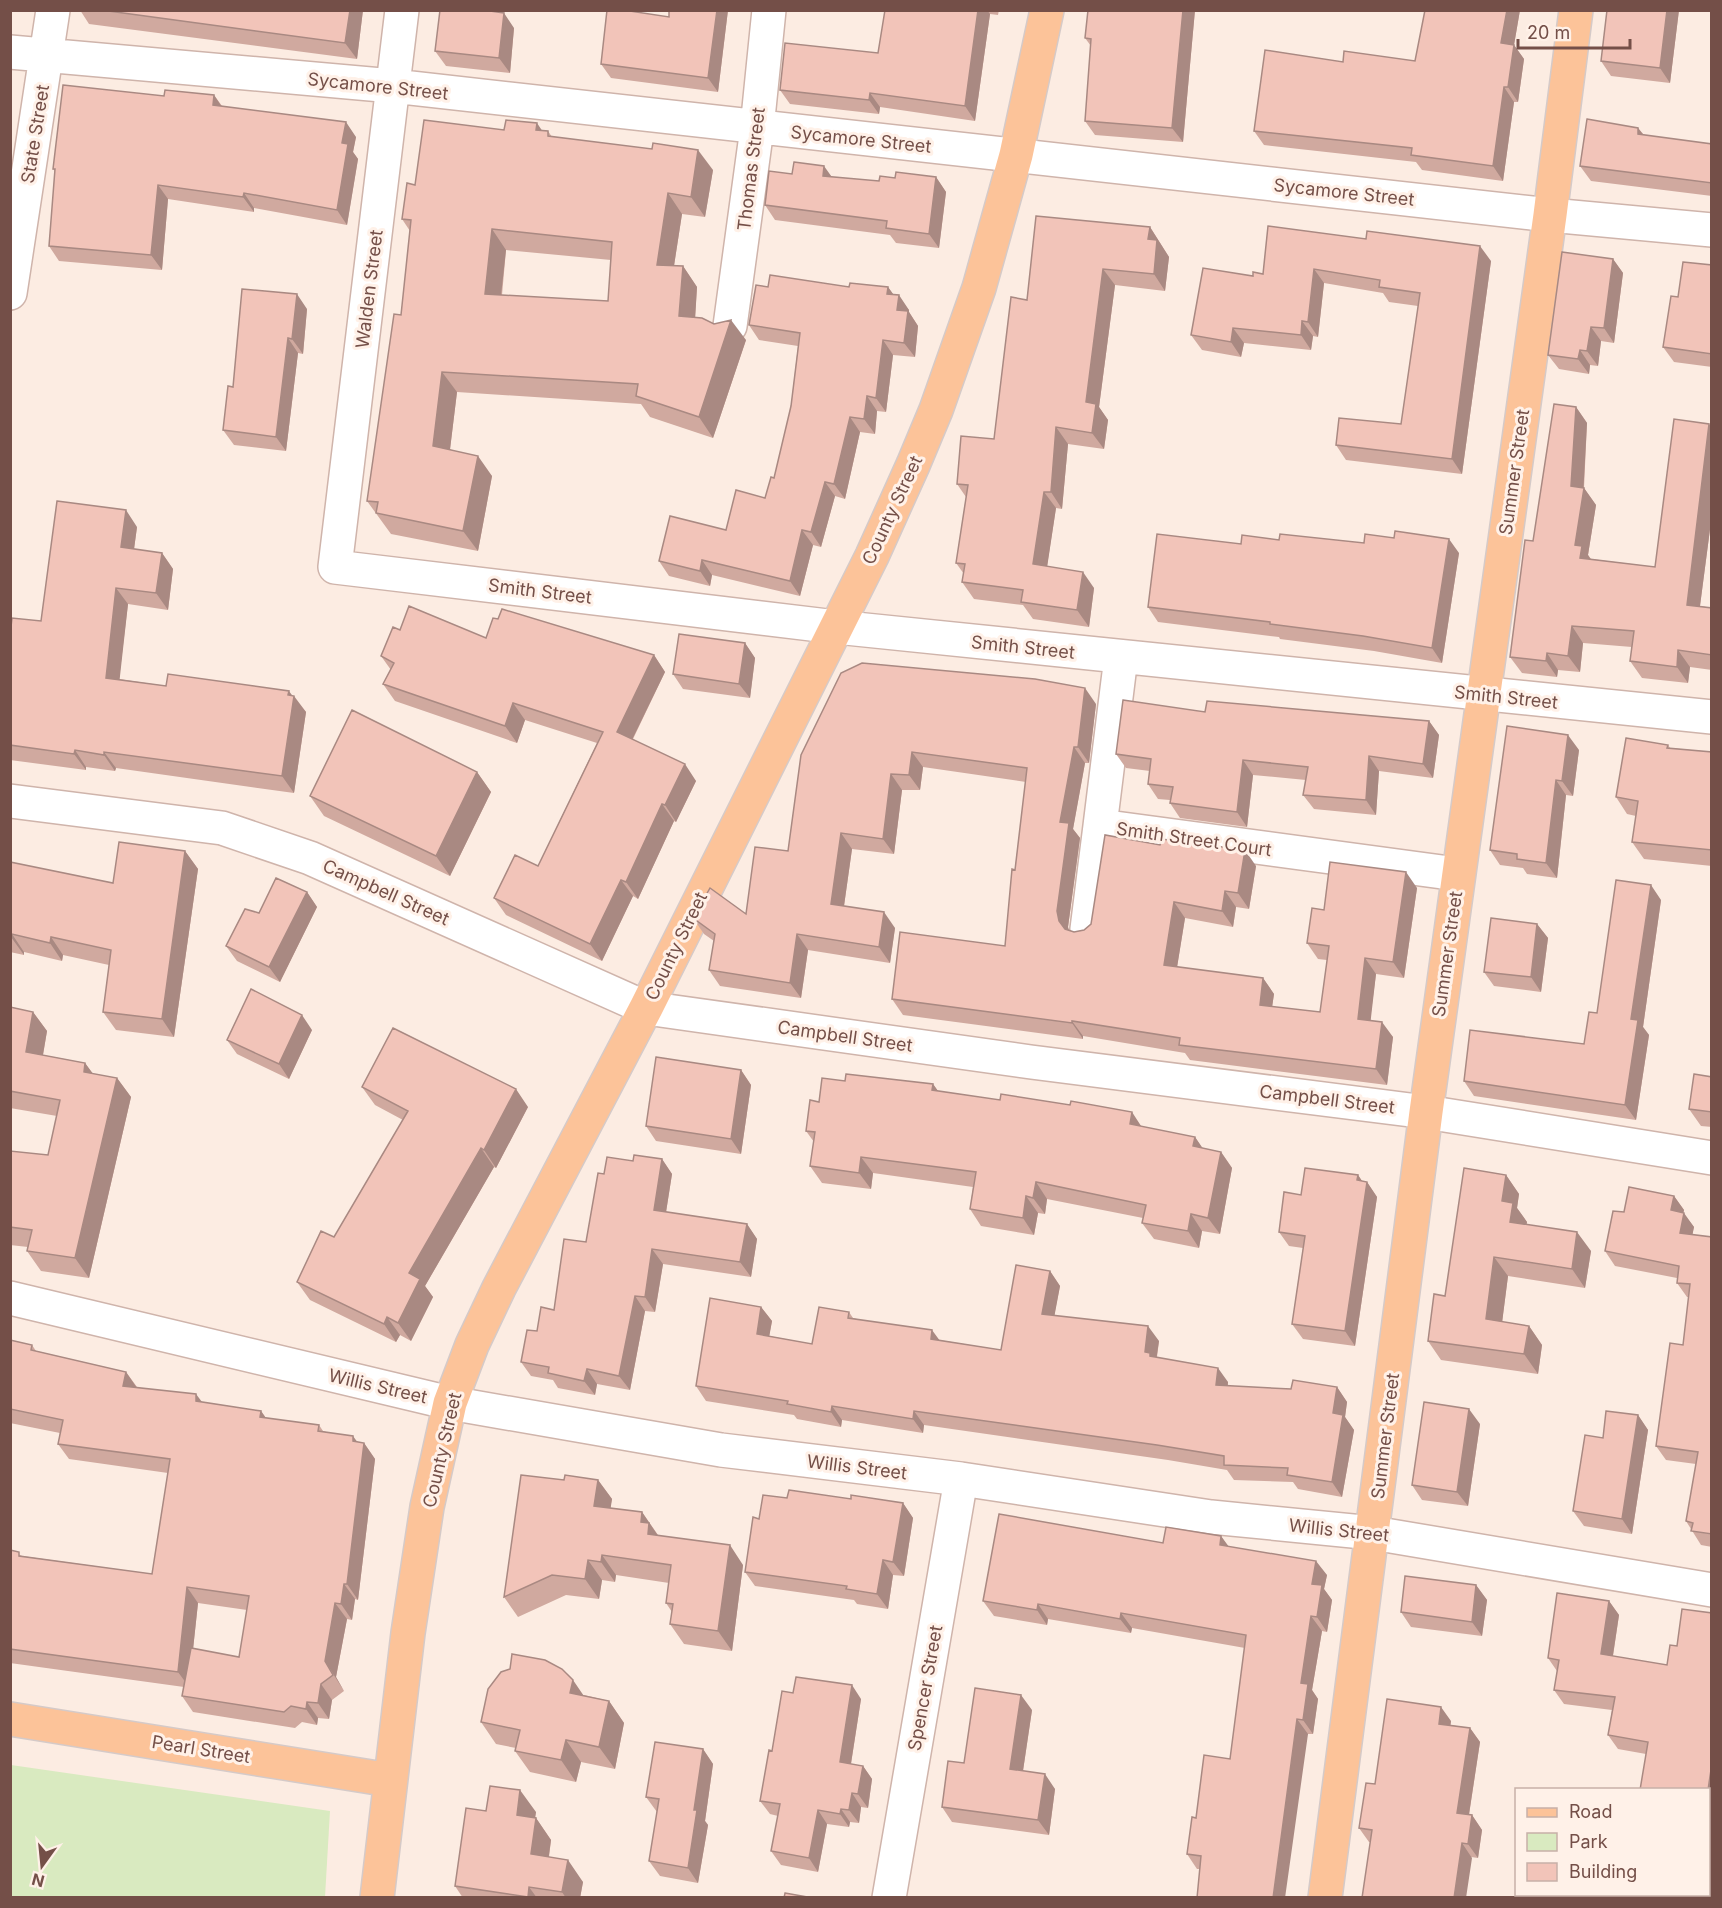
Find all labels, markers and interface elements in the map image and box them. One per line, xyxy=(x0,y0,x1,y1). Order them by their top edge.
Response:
scale bar xyxy=(1518,12,1630,50)
text: 20 m xyxy=(1527,22,1570,43)
street label: Sycamore Street xyxy=(307,68,449,104)
street label: State Street xyxy=(17,83,53,185)
street label: Thomas Street xyxy=(733,106,769,232)
street label: Sycamore Street xyxy=(790,121,932,157)
street label: Sycamore Street xyxy=(1273,174,1415,210)
street label: Walden Street xyxy=(351,228,387,349)
street label: Summer Street xyxy=(1495,408,1533,536)
street label: County Street xyxy=(858,452,926,568)
street label: Smith Street xyxy=(487,574,593,608)
street label: Smith Street xyxy=(970,631,1076,663)
street label: Smith Street xyxy=(1453,681,1559,713)
street label: Smith Street Court xyxy=(1115,818,1273,860)
street label: Campbell Street xyxy=(320,855,453,929)
street label: County Street xyxy=(641,889,711,1003)
street label: Summer Street xyxy=(1428,890,1466,1018)
street label: Campbell Street xyxy=(776,1016,914,1056)
street label: Campbell Street xyxy=(1258,1080,1396,1118)
street label: Willis Street xyxy=(327,1364,429,1408)
street label: Summer Street xyxy=(1367,1372,1403,1500)
street label: County Street xyxy=(419,1390,465,1510)
street label: Willis Street xyxy=(806,1450,908,1484)
street label: Willis Street xyxy=(1288,1514,1390,1546)
street label: Spencer Street xyxy=(904,1623,946,1752)
street label: Pearl Street xyxy=(150,1731,252,1767)
legend xyxy=(1515,1788,1710,1896)
text: Road xyxy=(1569,1801,1612,1822)
text: Park xyxy=(1569,1831,1608,1852)
north arrow xyxy=(12,1836,72,1896)
text: Building xyxy=(1569,1861,1637,1882)
text: N xyxy=(30,1869,47,1892)

